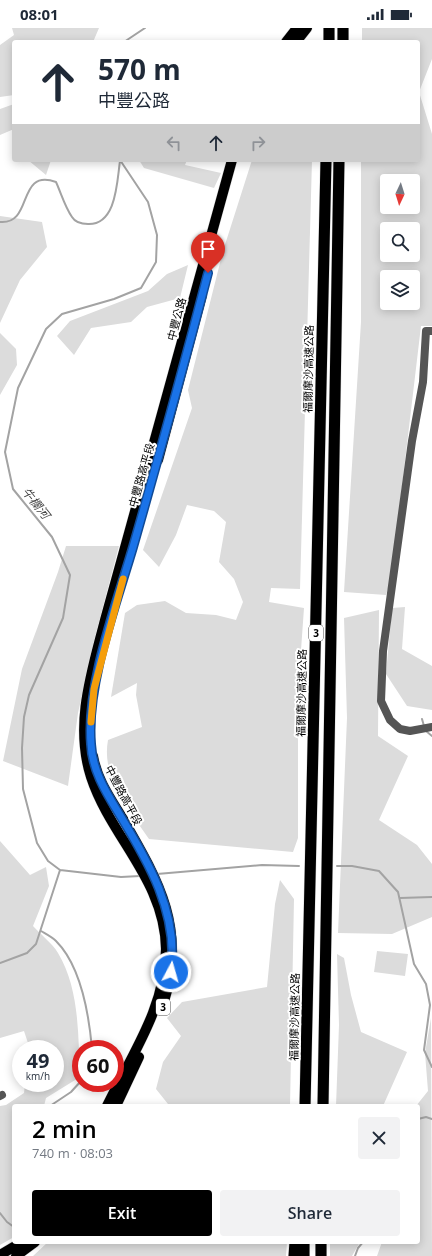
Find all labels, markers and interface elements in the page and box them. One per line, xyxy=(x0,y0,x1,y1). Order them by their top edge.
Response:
text: 08:01 xyxy=(20,4,59,24)
text: 570 m xyxy=(98,50,181,88)
icon: ahead xyxy=(32,56,84,108)
text: 中豐公路 xyxy=(98,88,170,112)
icon: left xyxy=(163,132,185,154)
icon: ahead xyxy=(205,132,227,154)
icon: right xyxy=(247,132,269,154)
north arrow xyxy=(380,174,420,214)
map controls xyxy=(380,174,420,310)
button: search xyxy=(380,222,420,262)
pin xyxy=(191,232,225,273)
icon: arrive xyxy=(197,238,219,260)
button: layers xyxy=(380,270,420,310)
street label: 中豐公路 xyxy=(163,296,189,342)
street label: 福爾摩沙高速公路 xyxy=(300,325,316,413)
street label: 中豐路高平段 xyxy=(125,441,157,509)
water label: 牛欄河 xyxy=(18,484,55,524)
road number: 3 xyxy=(309,625,323,641)
street label: 福爾摩沙高速公路 xyxy=(293,649,309,737)
street label: 中豐路高平段 xyxy=(102,762,146,828)
position arrow xyxy=(150,951,192,993)
street label: 福爾摩沙高速公路 xyxy=(286,973,302,1061)
road number: 3 xyxy=(156,999,170,1015)
speed limit sign: 60 xyxy=(72,1040,124,1092)
text: 49 xyxy=(27,1047,49,1074)
text: km/h xyxy=(26,1069,50,1083)
text: 2 min xyxy=(32,1112,97,1145)
button: close xyxy=(358,1117,400,1159)
text: 740 m · 08:03 xyxy=(32,1144,113,1162)
button: Exit xyxy=(32,1190,212,1236)
button: Share xyxy=(220,1190,400,1236)

